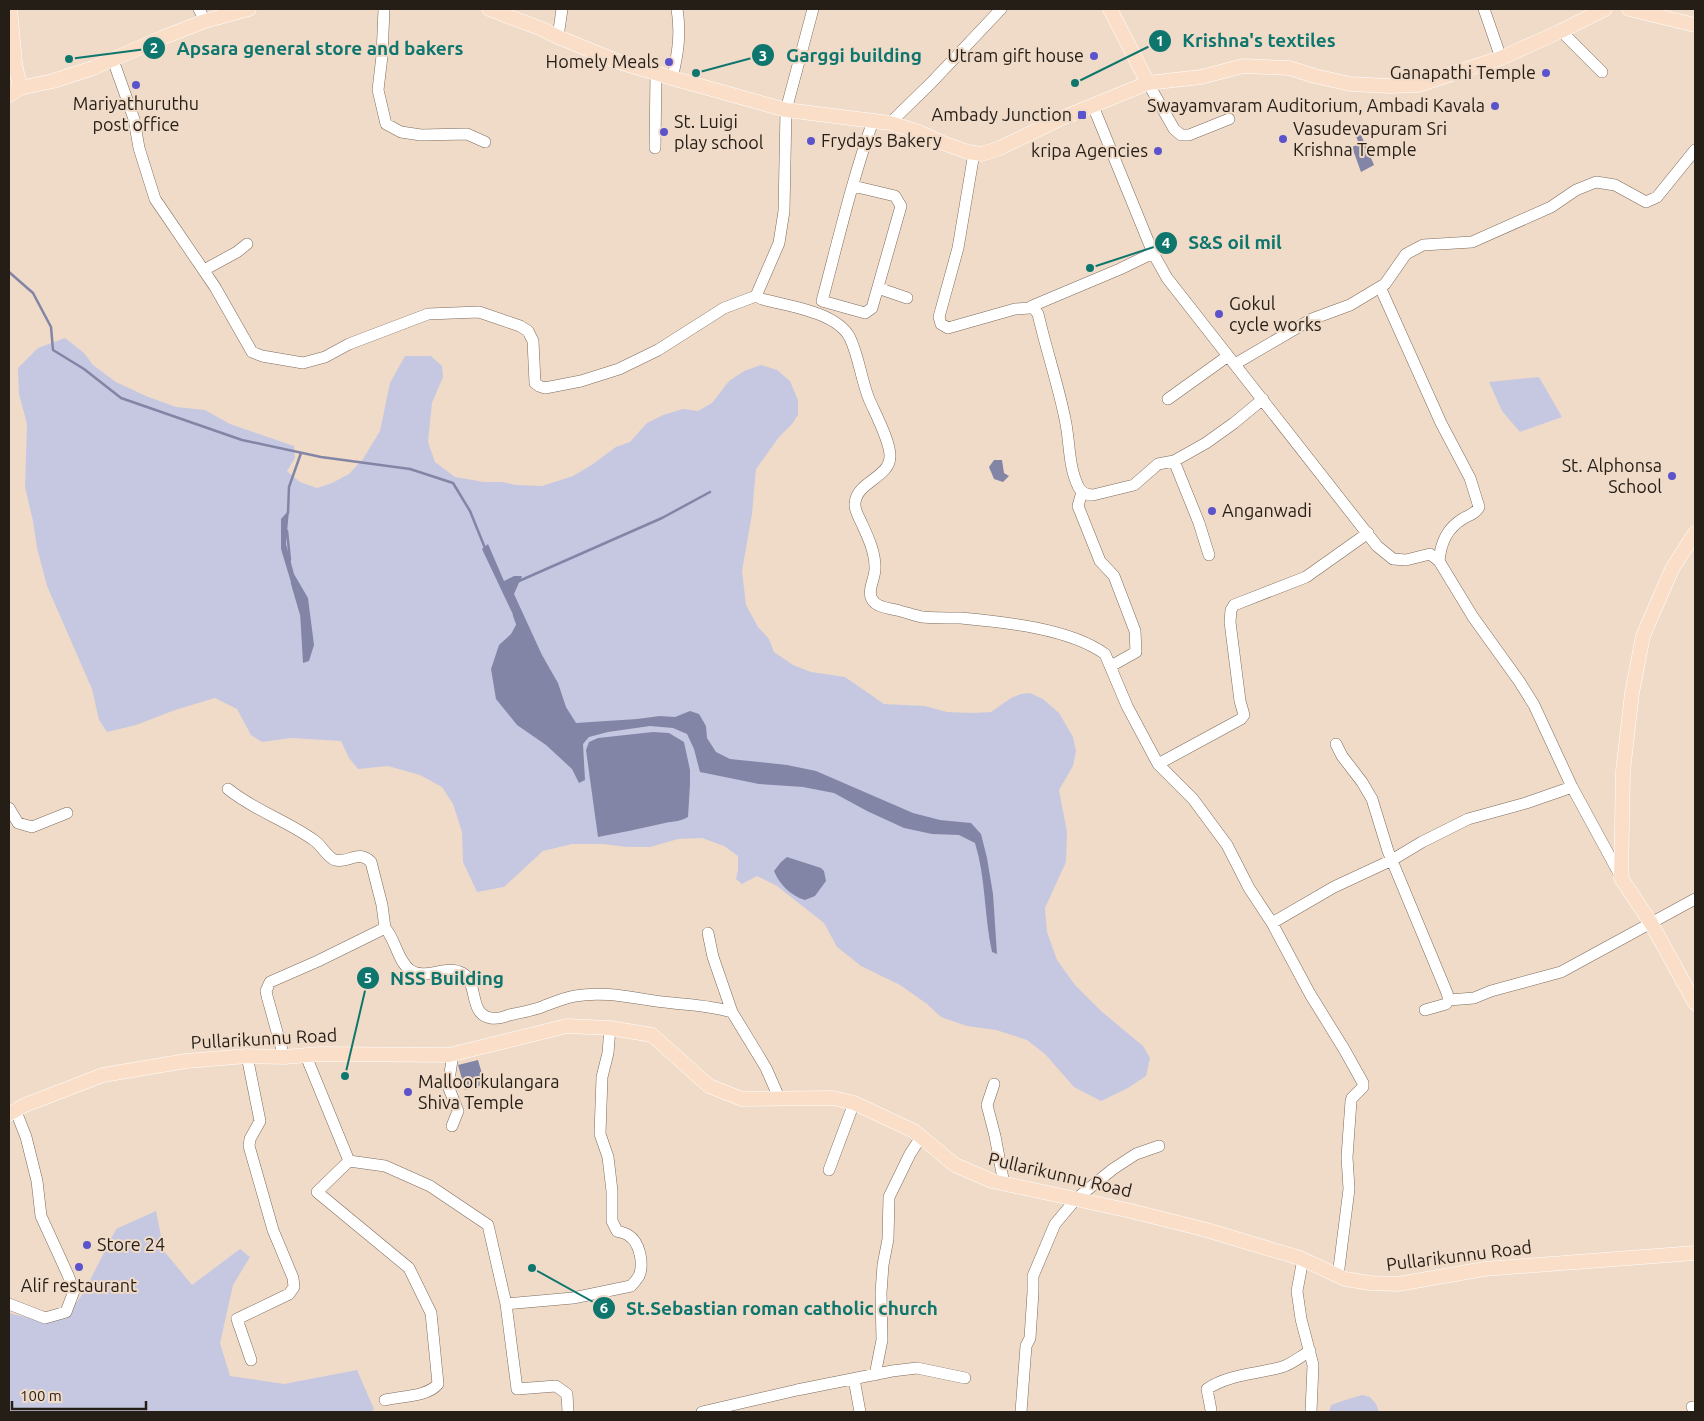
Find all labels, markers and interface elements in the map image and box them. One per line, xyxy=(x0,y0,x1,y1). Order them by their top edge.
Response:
callout: Krishna's textiles xyxy=(1147,24,1346,58)
text: Krishna's textiles xyxy=(1182,29,1336,51)
callout: Apsara general store and bakers xyxy=(141,31,473,65)
text: 1 xyxy=(1156,32,1164,49)
text: Apsara general store and bakers xyxy=(176,37,464,59)
callout: Garggi building xyxy=(751,38,931,72)
text: 2 xyxy=(150,39,158,56)
text: Garggi building xyxy=(786,44,922,66)
place label: Utram gift house xyxy=(947,45,1084,65)
text: 3 xyxy=(759,47,767,64)
marker: Utram gift house xyxy=(1088,50,1100,62)
place label: Homely Meals xyxy=(546,51,659,71)
marker: Homely Meals xyxy=(663,56,675,68)
place label: Ganapathi Temple xyxy=(1390,62,1536,82)
marker: Ganapathi Temple xyxy=(1540,67,1552,79)
marker: Mariyathuruthu post office xyxy=(130,79,142,91)
place label: Mariyathuruthu post office xyxy=(73,93,199,134)
place label: Swayamvaram Auditorium, Ambadi Kavala xyxy=(1147,95,1485,115)
marker: Swayamvaram Auditorium, Ambadi Kavala xyxy=(1489,100,1501,112)
place label: Ambady Junction xyxy=(932,104,1072,124)
marker: Ambady Junction xyxy=(1076,109,1088,121)
place label: St. Luigi play school xyxy=(674,111,764,152)
place label: Vasudevapuram Sri Krishna Temple xyxy=(1293,118,1447,159)
marker: St. Luigi play school xyxy=(658,126,670,138)
place label: Frydays Bakery xyxy=(821,130,942,150)
marker: Vasudevapuram Sri Krishna Temple xyxy=(1277,133,1289,145)
marker: Frydays Bakery xyxy=(805,135,817,147)
place label: kripa Agencies xyxy=(1031,140,1148,160)
marker: kripa Agencies xyxy=(1152,145,1164,157)
callout: S&S oil mil xyxy=(1154,226,1292,260)
text: S&S oil mil xyxy=(1188,231,1282,253)
text: 4 xyxy=(1162,234,1170,251)
place label: Gokul cycle works xyxy=(1229,293,1322,334)
marker: Gokul cycle works xyxy=(1213,308,1225,320)
place label: St. Alphonsa School xyxy=(1562,455,1662,496)
marker: St. Alphonsa School xyxy=(1666,470,1678,482)
place label: Anganwadi xyxy=(1222,500,1312,520)
marker: Anganwadi xyxy=(1206,505,1218,517)
callout: NSS Building xyxy=(355,961,514,995)
text: NSS Building xyxy=(390,967,504,989)
text: 5 xyxy=(364,969,372,986)
street label: Pullarikunnu Road xyxy=(190,1024,338,1052)
place label: Malloorkulangara Shiva Temple xyxy=(418,1071,560,1112)
marker: Malloorkulangara Shiva Temple xyxy=(402,1086,414,1098)
street label: Pullarikunnu Road xyxy=(986,1148,1134,1200)
place label: Store 24 xyxy=(97,1234,165,1254)
street label: Pullarikunnu Road xyxy=(1385,1236,1533,1274)
marker: Store 24 xyxy=(81,1239,93,1251)
marker: Alif restaurant xyxy=(73,1261,85,1273)
place label: Alif restaurant xyxy=(21,1275,137,1295)
callout: St.Sebastian roman catholic church xyxy=(591,1291,948,1325)
text: St.Sebastian roman catholic church xyxy=(626,1297,938,1319)
text: 6 xyxy=(600,1299,608,1316)
scale bar xyxy=(12,1378,146,1410)
text: 100 m xyxy=(20,1387,62,1404)

